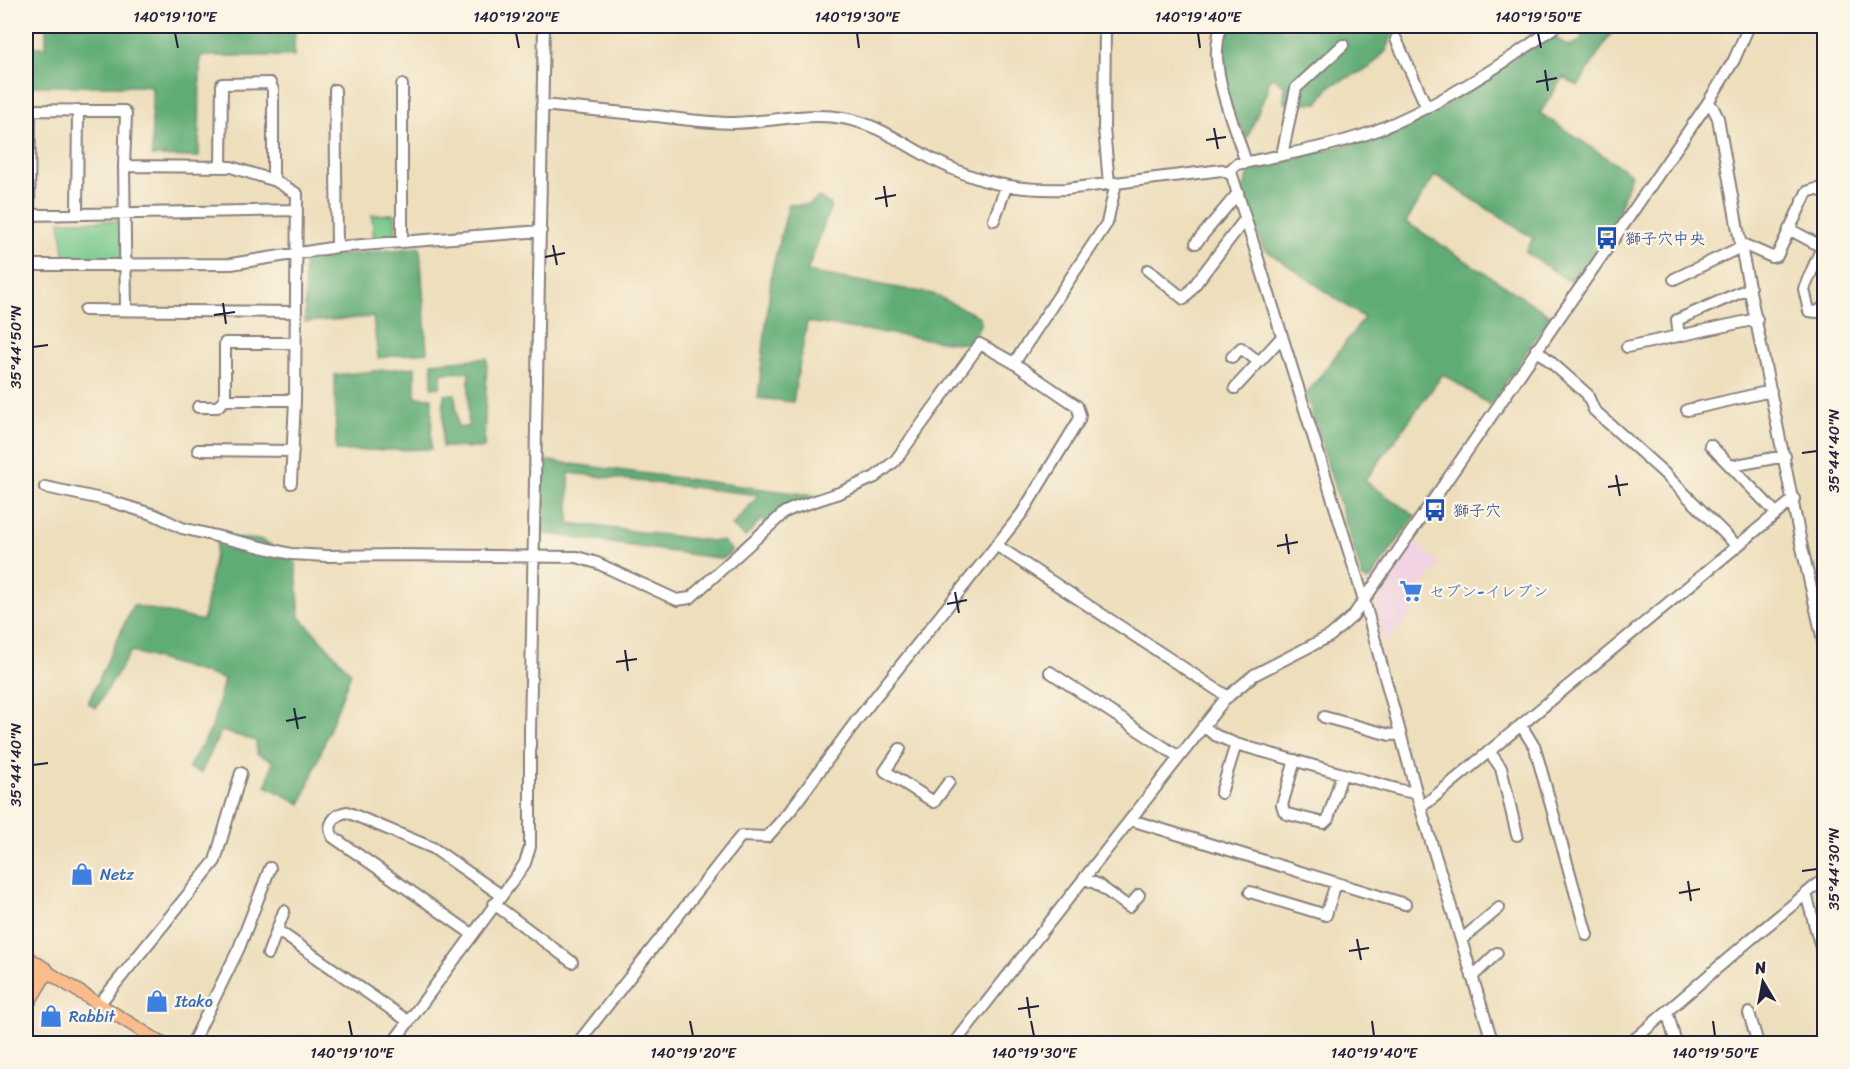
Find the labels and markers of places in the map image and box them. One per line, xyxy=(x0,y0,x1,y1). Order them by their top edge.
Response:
place label: 獅子穴中央 xyxy=(1625,224,1705,253)
bus stop icon: 獅子穴中央 xyxy=(1594,225,1620,251)
place label: 獅子穴 xyxy=(1453,496,1501,525)
bus stop icon: 獅子穴 xyxy=(1422,497,1448,523)
place label: セブン-イレブン xyxy=(1429,577,1548,606)
supermarket icon: セブン-イレブン xyxy=(1398,578,1424,604)
place label: Netz xyxy=(100,860,134,889)
shop icon: Netz xyxy=(69,861,95,887)
place label: Itako xyxy=(174,987,213,1016)
shop icon: Itako xyxy=(144,988,170,1014)
place label: Rabbit xyxy=(69,1002,115,1031)
shop icon: Rabbit xyxy=(38,1003,64,1029)

